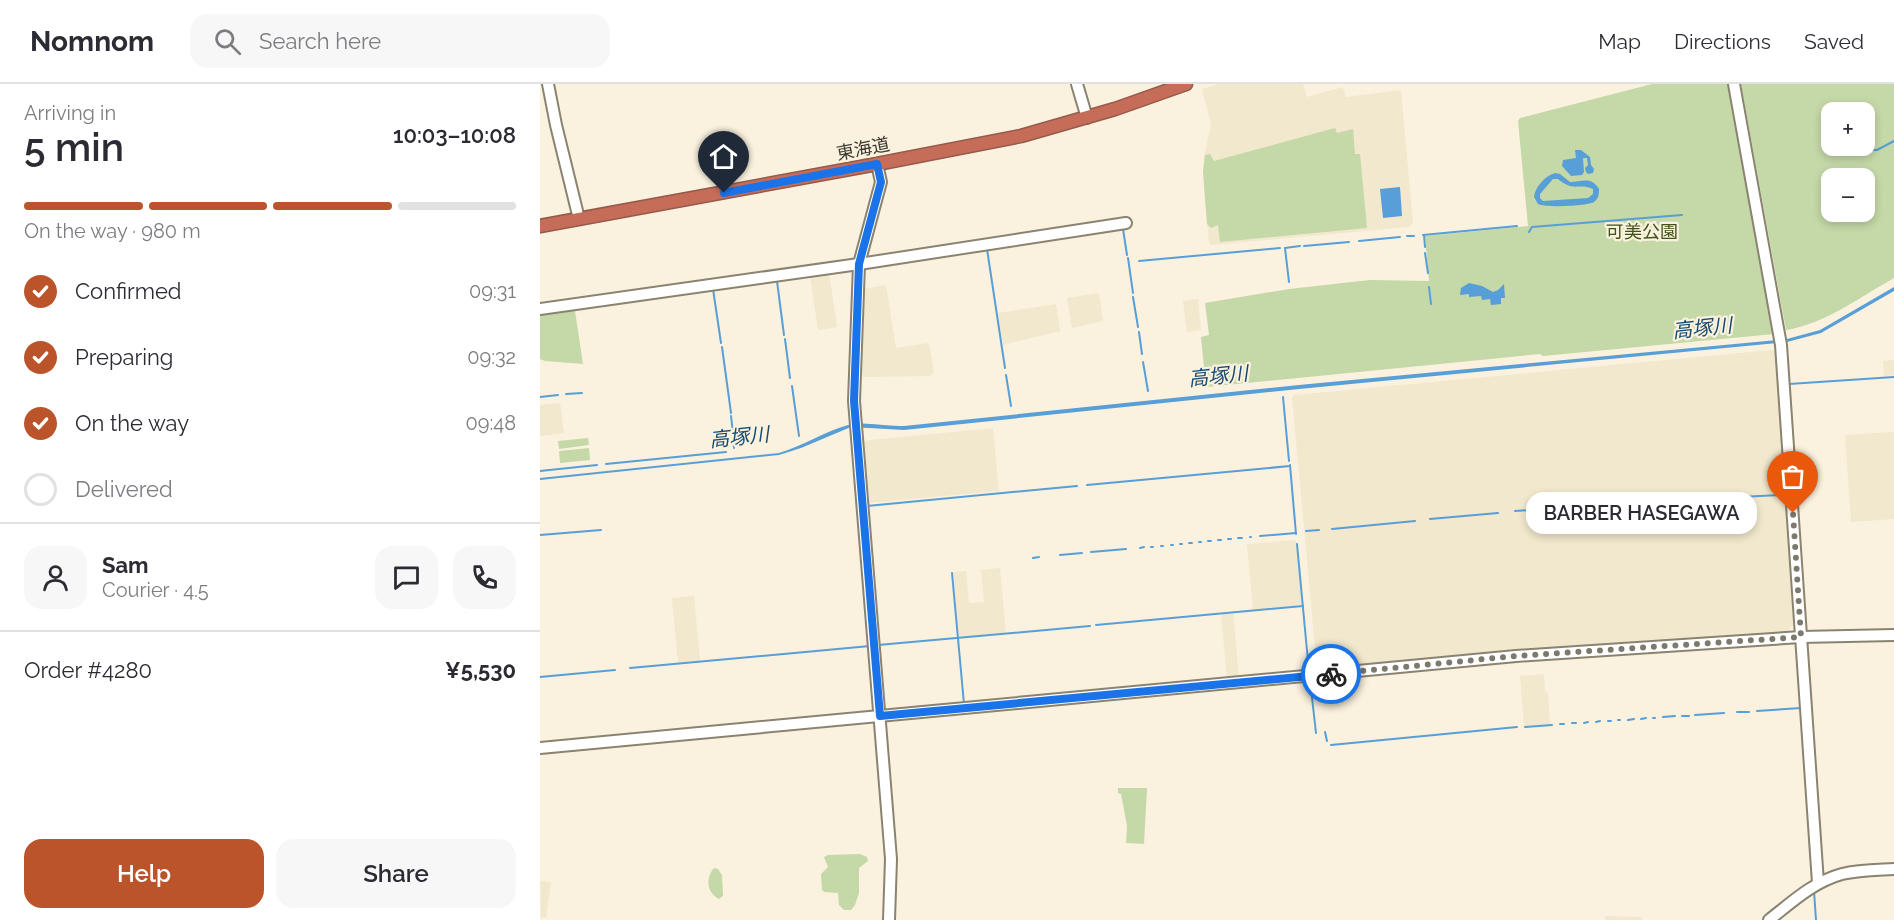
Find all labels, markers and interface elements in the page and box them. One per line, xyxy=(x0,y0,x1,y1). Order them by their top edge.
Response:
search box xyxy=(190,14,610,68)
text: Nomnom xyxy=(30,25,154,58)
icon: search xyxy=(211,25,244,58)
text: Search here xyxy=(259,28,381,54)
text: Map xyxy=(1598,29,1641,54)
text: Directions xyxy=(1674,29,1771,54)
text: Saved xyxy=(1804,29,1864,54)
text: Arriving in xyxy=(24,101,116,125)
map controls xyxy=(1821,102,1875,222)
button: + xyxy=(1821,102,1875,156)
text: 10:03–10:08 xyxy=(393,122,516,148)
text: 5 min xyxy=(24,124,124,170)
pin xyxy=(698,131,749,193)
street label: 東海道 xyxy=(834,133,891,164)
icon: home xyxy=(707,140,740,173)
button: − xyxy=(1821,168,1875,222)
text: On the way · 980 m xyxy=(24,219,201,243)
park label: 可美公園 xyxy=(1606,221,1678,242)
icon: check xyxy=(24,275,57,308)
text: Confirmed xyxy=(75,278,182,304)
text: 09:31 xyxy=(469,279,516,303)
water label: 高塚川 xyxy=(1671,313,1735,343)
icon: check xyxy=(24,341,57,374)
text: Preparing xyxy=(75,344,173,370)
text: 09:32 xyxy=(467,345,516,369)
water label: 高塚川 xyxy=(1187,361,1251,391)
icon: check xyxy=(24,407,57,440)
text: On the way xyxy=(75,410,189,436)
text: 09:48 xyxy=(466,411,516,435)
water label: 高塚川 xyxy=(708,422,772,452)
pin xyxy=(1767,451,1818,513)
icon: bag xyxy=(1776,460,1809,493)
text: Delivered xyxy=(75,476,173,502)
callout: BARBER HASEGAWA xyxy=(1526,492,1757,534)
text: BARBER HASEGAWA xyxy=(1544,501,1739,525)
button: person xyxy=(24,546,87,609)
button: chat xyxy=(375,546,438,609)
button: phone xyxy=(453,546,516,609)
text: Sam xyxy=(102,552,149,578)
text: Courier · 4.5 xyxy=(102,578,209,602)
courier xyxy=(1301,644,1361,704)
text: Order #4280 xyxy=(24,657,152,683)
text: ¥5,530 xyxy=(445,657,516,683)
icon: bike xyxy=(1315,658,1348,691)
button: Help xyxy=(24,839,264,908)
button: Share xyxy=(276,839,516,908)

